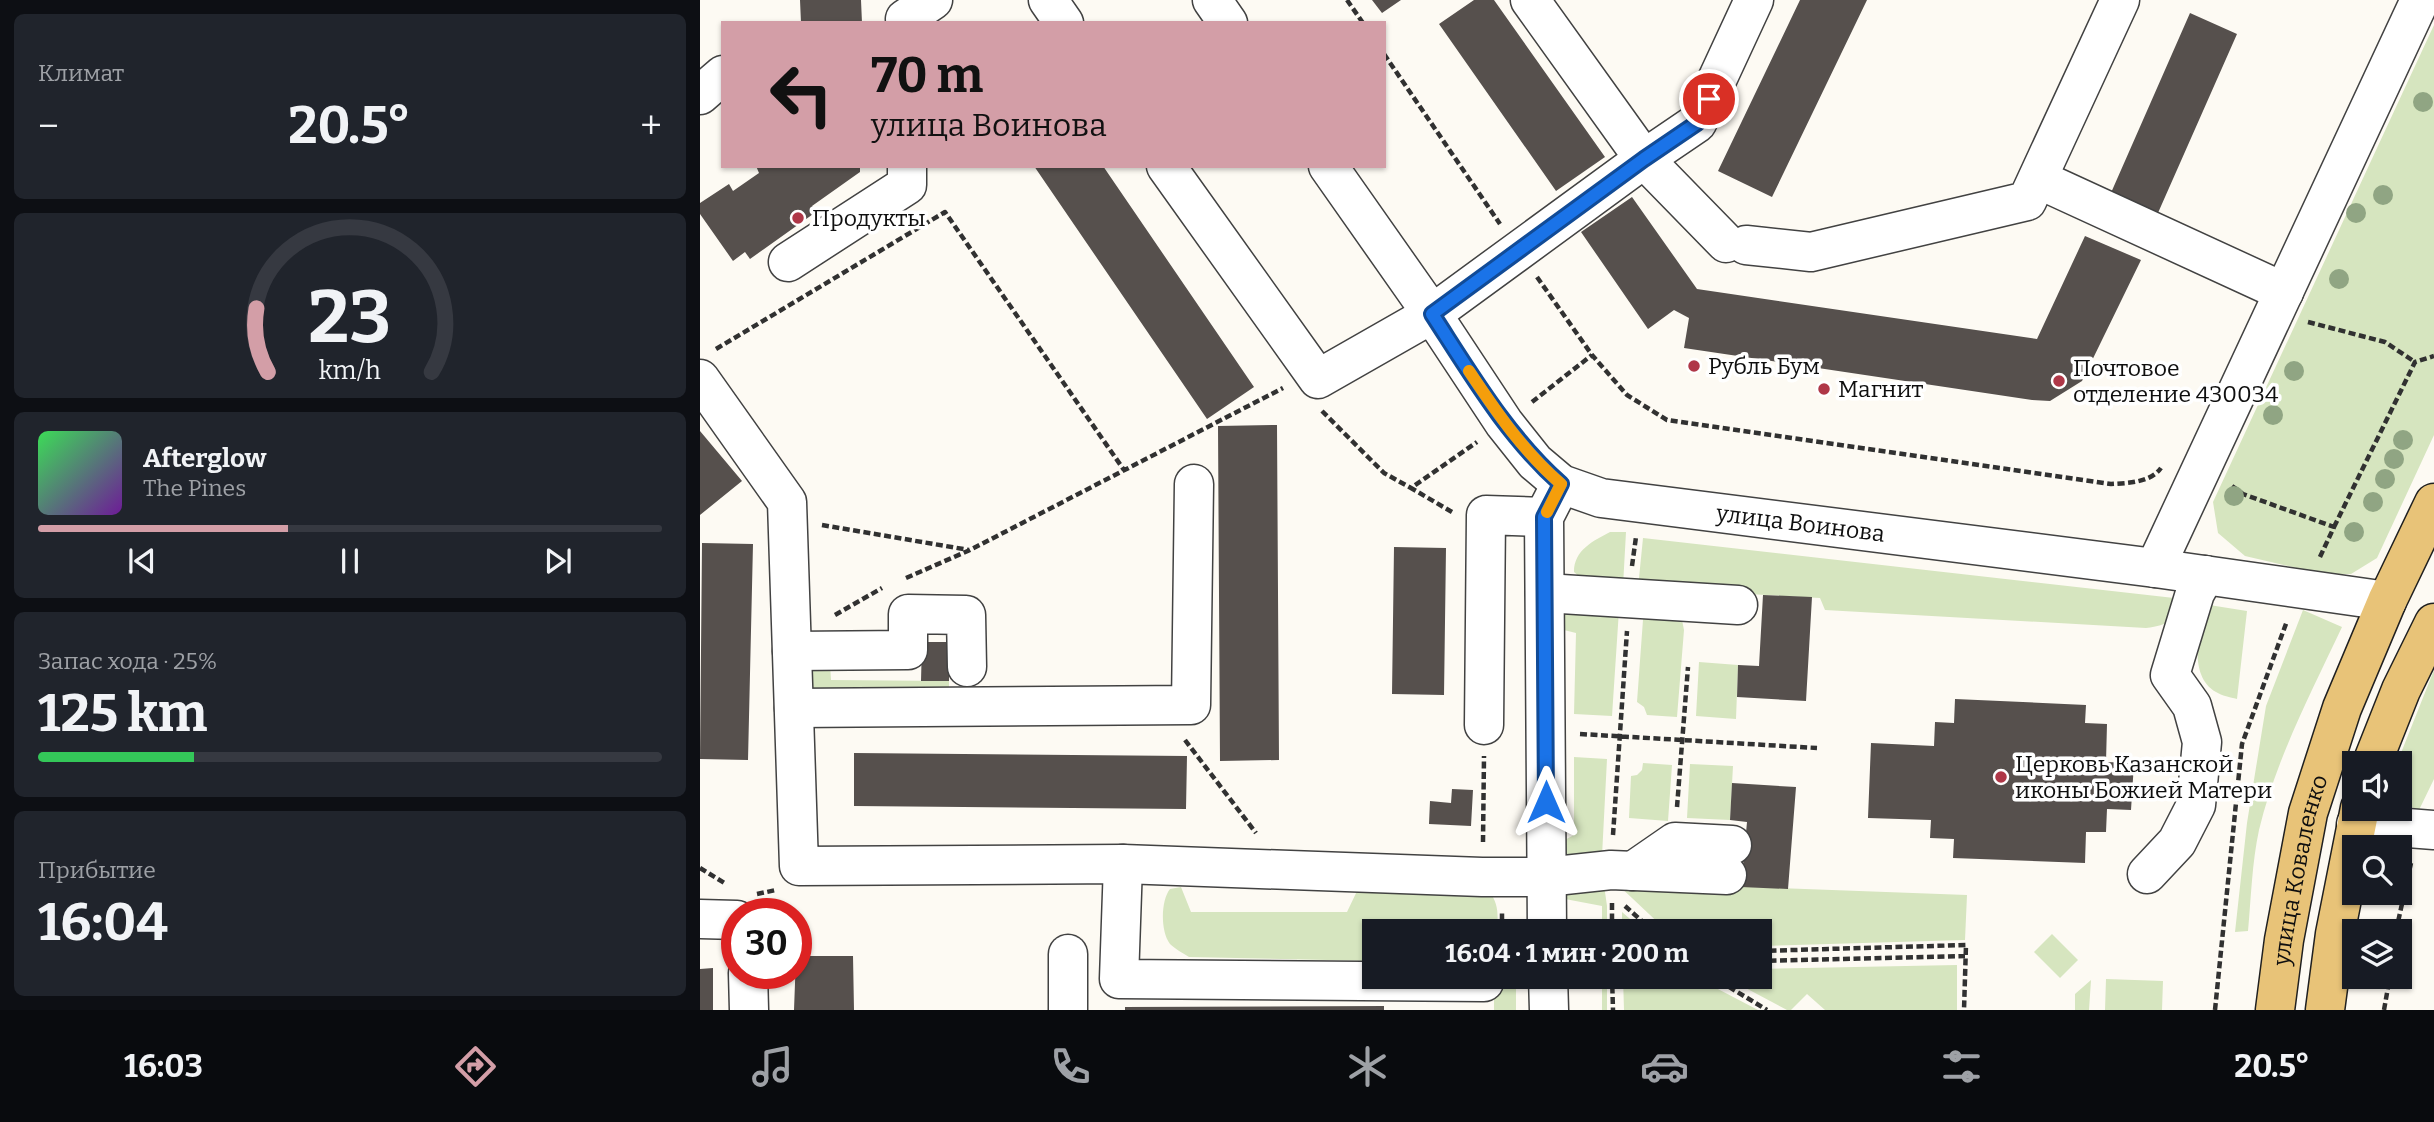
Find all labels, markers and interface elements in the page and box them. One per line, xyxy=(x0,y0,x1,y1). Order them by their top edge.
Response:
text: 70 m xyxy=(871,46,983,105)
icon: left xyxy=(756,49,847,140)
text: Климат xyxy=(38,59,124,87)
pin xyxy=(1679,69,1739,129)
icon: arrive xyxy=(1690,80,1728,118)
text: 20.5° xyxy=(288,94,411,157)
text: − xyxy=(38,103,59,149)
text: + xyxy=(640,103,662,149)
text: улица Воинова xyxy=(871,106,1107,144)
place label: Продукты xyxy=(812,204,925,232)
marker: Продукты xyxy=(790,210,806,226)
text: 23 xyxy=(309,274,391,361)
place label: Рубль Бум xyxy=(1708,352,1820,380)
place label: Почтовое отделение 430034 xyxy=(2073,354,2279,408)
text: km/h xyxy=(319,356,381,386)
marker: Рубль Бум xyxy=(1686,358,1702,374)
marker: Почтовое отделение 430034 xyxy=(2051,373,2067,389)
place label: Магнит xyxy=(1838,375,1924,403)
marker: Магнит xyxy=(1816,381,1832,397)
text: Afterglow xyxy=(143,443,266,474)
text: The Pines xyxy=(143,474,246,502)
street label: улица Воинова xyxy=(1714,499,1887,548)
icon: previous xyxy=(123,542,161,580)
icon: pause xyxy=(331,542,369,580)
icon: next xyxy=(539,542,577,580)
text: Запас хода · 25% xyxy=(38,647,217,675)
text: 125 km xyxy=(38,682,207,745)
place label: Церковь Казанской иконы Божией Матери xyxy=(2015,750,2272,804)
map controls xyxy=(2342,751,2412,989)
button: sound xyxy=(2342,751,2412,821)
position arrow xyxy=(1509,765,1583,839)
marker: Церковь Казанской иконы Божией Матери xyxy=(1993,769,2009,785)
street label: улица Коваленко xyxy=(2267,771,2333,968)
button: search xyxy=(2342,835,2412,905)
text: Прибытие xyxy=(38,856,156,884)
text: 16:04 xyxy=(38,891,168,954)
speed limit sign: 30 xyxy=(721,898,812,989)
button: layers xyxy=(2342,919,2412,989)
text: 16:04 · 1 мин · 200 m xyxy=(1445,938,1689,969)
icon: directions xyxy=(451,1042,500,1091)
icon: music xyxy=(748,1042,797,1091)
icon: phone xyxy=(1046,1042,1095,1091)
icon: climate xyxy=(1343,1042,1392,1091)
icon: car xyxy=(1640,1042,1689,1091)
icon: filters xyxy=(1937,1042,1986,1091)
text: 16:03 xyxy=(124,1047,203,1085)
text: 20.5° xyxy=(2234,1047,2310,1085)

